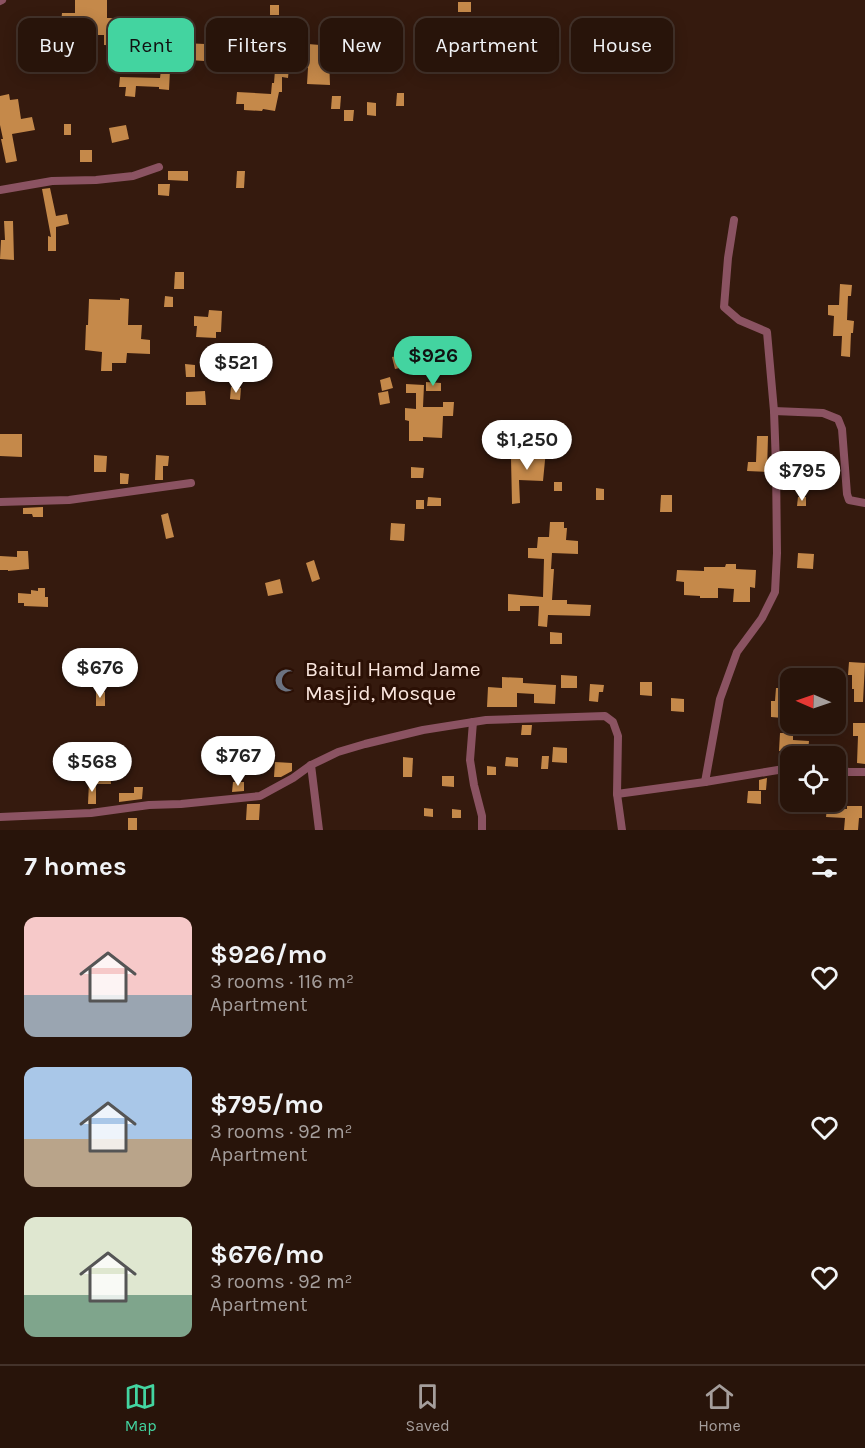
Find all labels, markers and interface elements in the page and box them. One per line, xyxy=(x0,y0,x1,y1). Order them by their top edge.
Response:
chip: Buy xyxy=(18,18,96,72)
chip: Rent xyxy=(108,18,194,72)
chip: Filters xyxy=(206,18,308,72)
chip: New xyxy=(320,18,403,72)
chip: Apartment xyxy=(415,18,559,72)
chip: House xyxy=(571,18,673,72)
pin: $926 xyxy=(397,336,469,387)
pin: $521 xyxy=(200,343,272,394)
text: $926 xyxy=(408,344,458,367)
text: $521 xyxy=(214,351,258,374)
pin: $1,250 xyxy=(478,420,576,471)
text: $1,250 xyxy=(496,428,558,451)
pin: $795 xyxy=(766,451,838,502)
text: $795 xyxy=(778,459,826,482)
pin: $676 xyxy=(64,648,136,699)
text: $676 xyxy=(76,656,124,679)
place label: Baitul Hamd Jame Masjid, Mosque xyxy=(305,657,481,705)
mosque icon: Baitul Hamd Jame Masjid, Mosque xyxy=(274,668,300,694)
north arrow xyxy=(780,668,846,734)
map controls xyxy=(780,668,846,812)
pin: $767 xyxy=(202,736,274,787)
pin: $568 xyxy=(56,742,128,793)
text: $767 xyxy=(215,744,261,767)
button: locate xyxy=(780,746,846,812)
text: $568 xyxy=(67,750,117,773)
icon: filters xyxy=(808,850,841,883)
text: 7 homes xyxy=(24,851,127,882)
text: $926/mo xyxy=(210,939,327,970)
icon: home xyxy=(72,941,144,1013)
icon: heart xyxy=(808,961,841,994)
text: 3 rooms · 116 m² xyxy=(210,970,354,993)
text: Apartment xyxy=(210,993,308,1016)
text: $795/mo xyxy=(210,1089,324,1120)
icon: home xyxy=(72,1091,144,1163)
icon: heart xyxy=(808,1111,841,1144)
text: 3 rooms · 92 m² xyxy=(210,1120,353,1143)
text: Apartment xyxy=(210,1143,308,1166)
text: $676/mo xyxy=(210,1239,324,1270)
icon: home xyxy=(72,1241,144,1313)
icon: heart xyxy=(808,1261,841,1294)
text: 3 rooms · 92 m² xyxy=(210,1270,353,1293)
text: Apartment xyxy=(210,1293,308,1316)
tab: Map xyxy=(124,1380,157,1435)
tab: Saved xyxy=(406,1380,450,1435)
tab: Home xyxy=(698,1380,741,1435)

